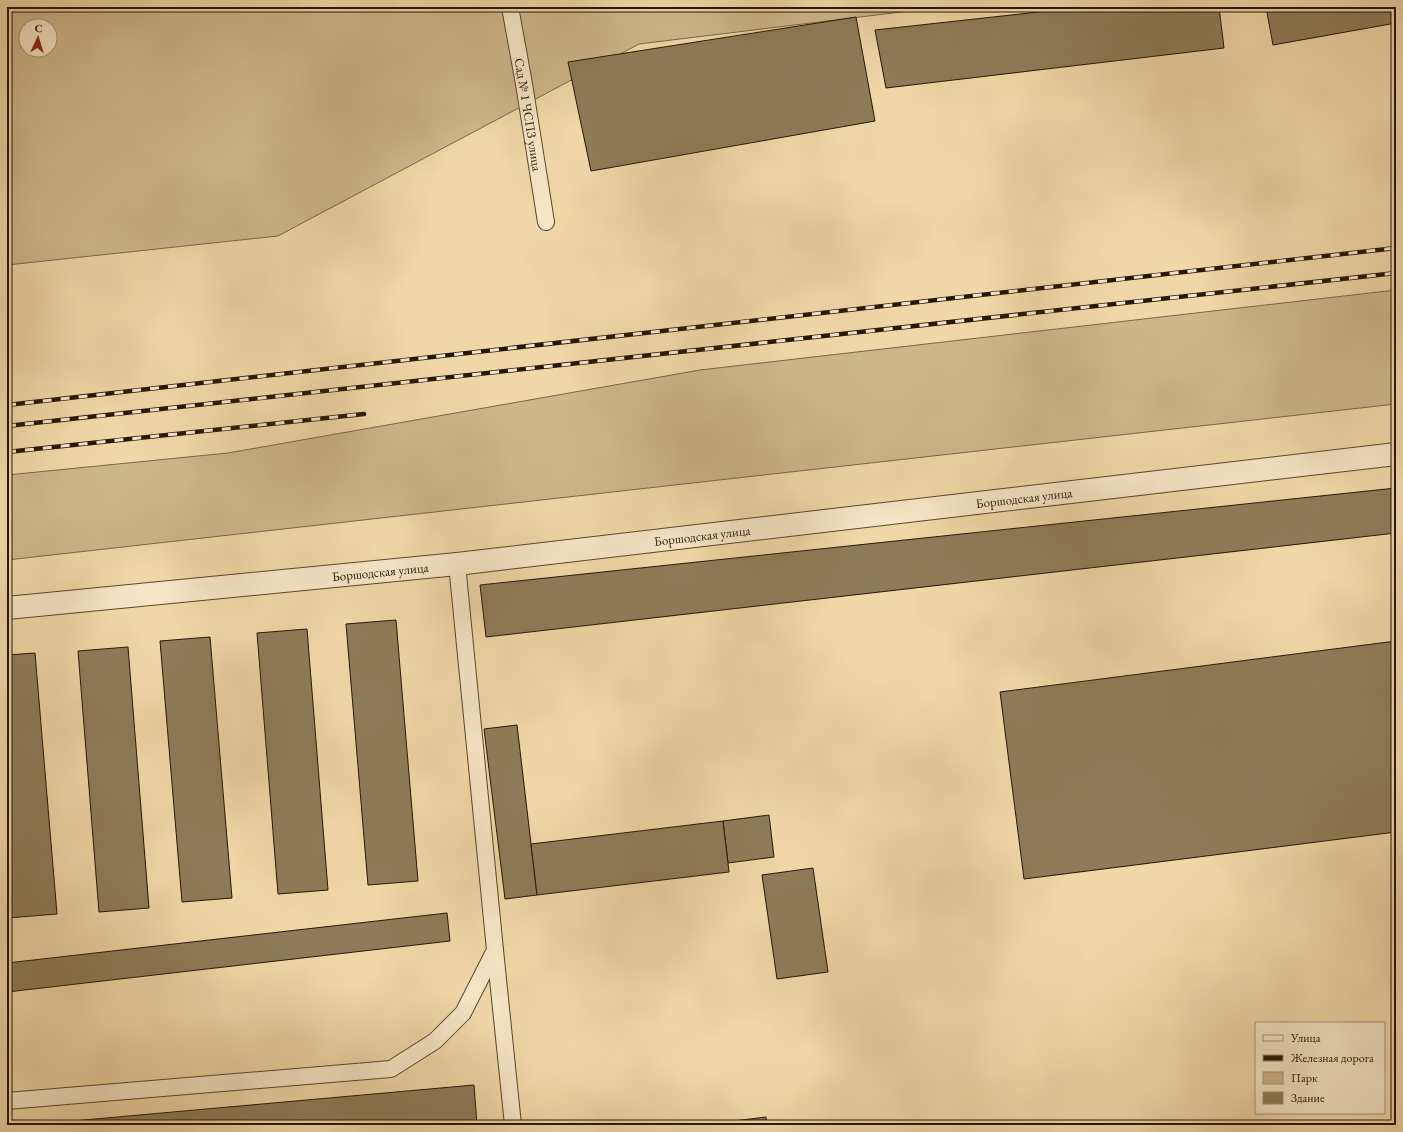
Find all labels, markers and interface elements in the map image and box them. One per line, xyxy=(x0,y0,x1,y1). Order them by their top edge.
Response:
north arrow xyxy=(18,18,58,58)
text: С xyxy=(34,21,43,35)
street label: Сад № 1 ЧСПЗ улица xyxy=(511,57,546,173)
street label: Боршодская улица xyxy=(975,483,1074,512)
street label: Боршодская улица xyxy=(653,521,752,549)
street label: Боршодская улица xyxy=(331,558,430,585)
legend xyxy=(1255,1022,1385,1114)
text: Улица xyxy=(1290,1030,1321,1046)
text: Железная дорога xyxy=(1290,1050,1374,1066)
text: Парк xyxy=(1291,1070,1318,1086)
text: Здание xyxy=(1291,1090,1325,1106)

